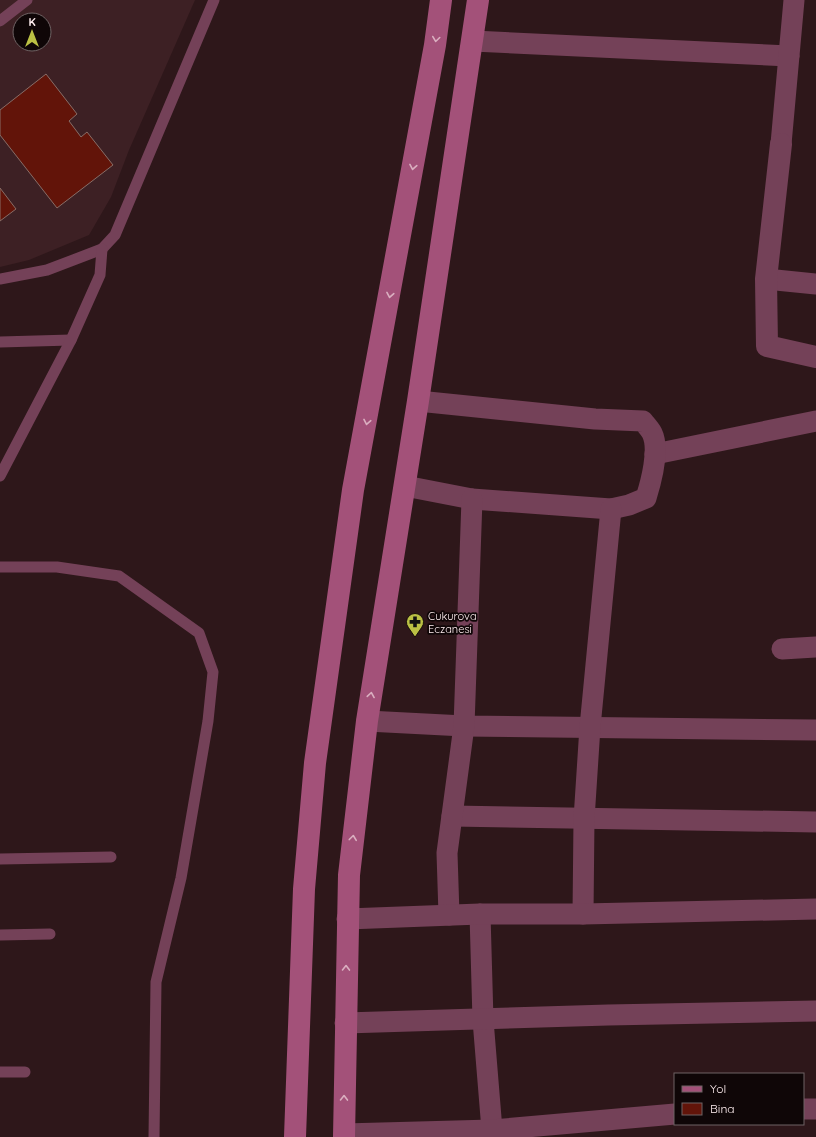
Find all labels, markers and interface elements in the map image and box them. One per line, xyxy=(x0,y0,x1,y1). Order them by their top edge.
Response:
north arrow xyxy=(12,12,52,52)
text: K xyxy=(28,15,36,29)
one-way arrow xyxy=(432,36,441,42)
one-way arrow xyxy=(409,164,418,170)
one-way arrow xyxy=(386,291,395,298)
one-way arrow xyxy=(363,419,371,426)
place label: Cukurova Eczanesi xyxy=(428,609,477,636)
pharmacy icon: Cukurova Eczanesi xyxy=(405,612,425,637)
one-way arrow xyxy=(366,692,375,699)
one-way arrow xyxy=(349,835,358,841)
one-way arrow xyxy=(342,965,350,971)
legend xyxy=(674,1073,804,1125)
text: Yol xyxy=(710,1081,726,1096)
one-way arrow xyxy=(340,1095,348,1101)
text: Bina xyxy=(710,1101,735,1116)

